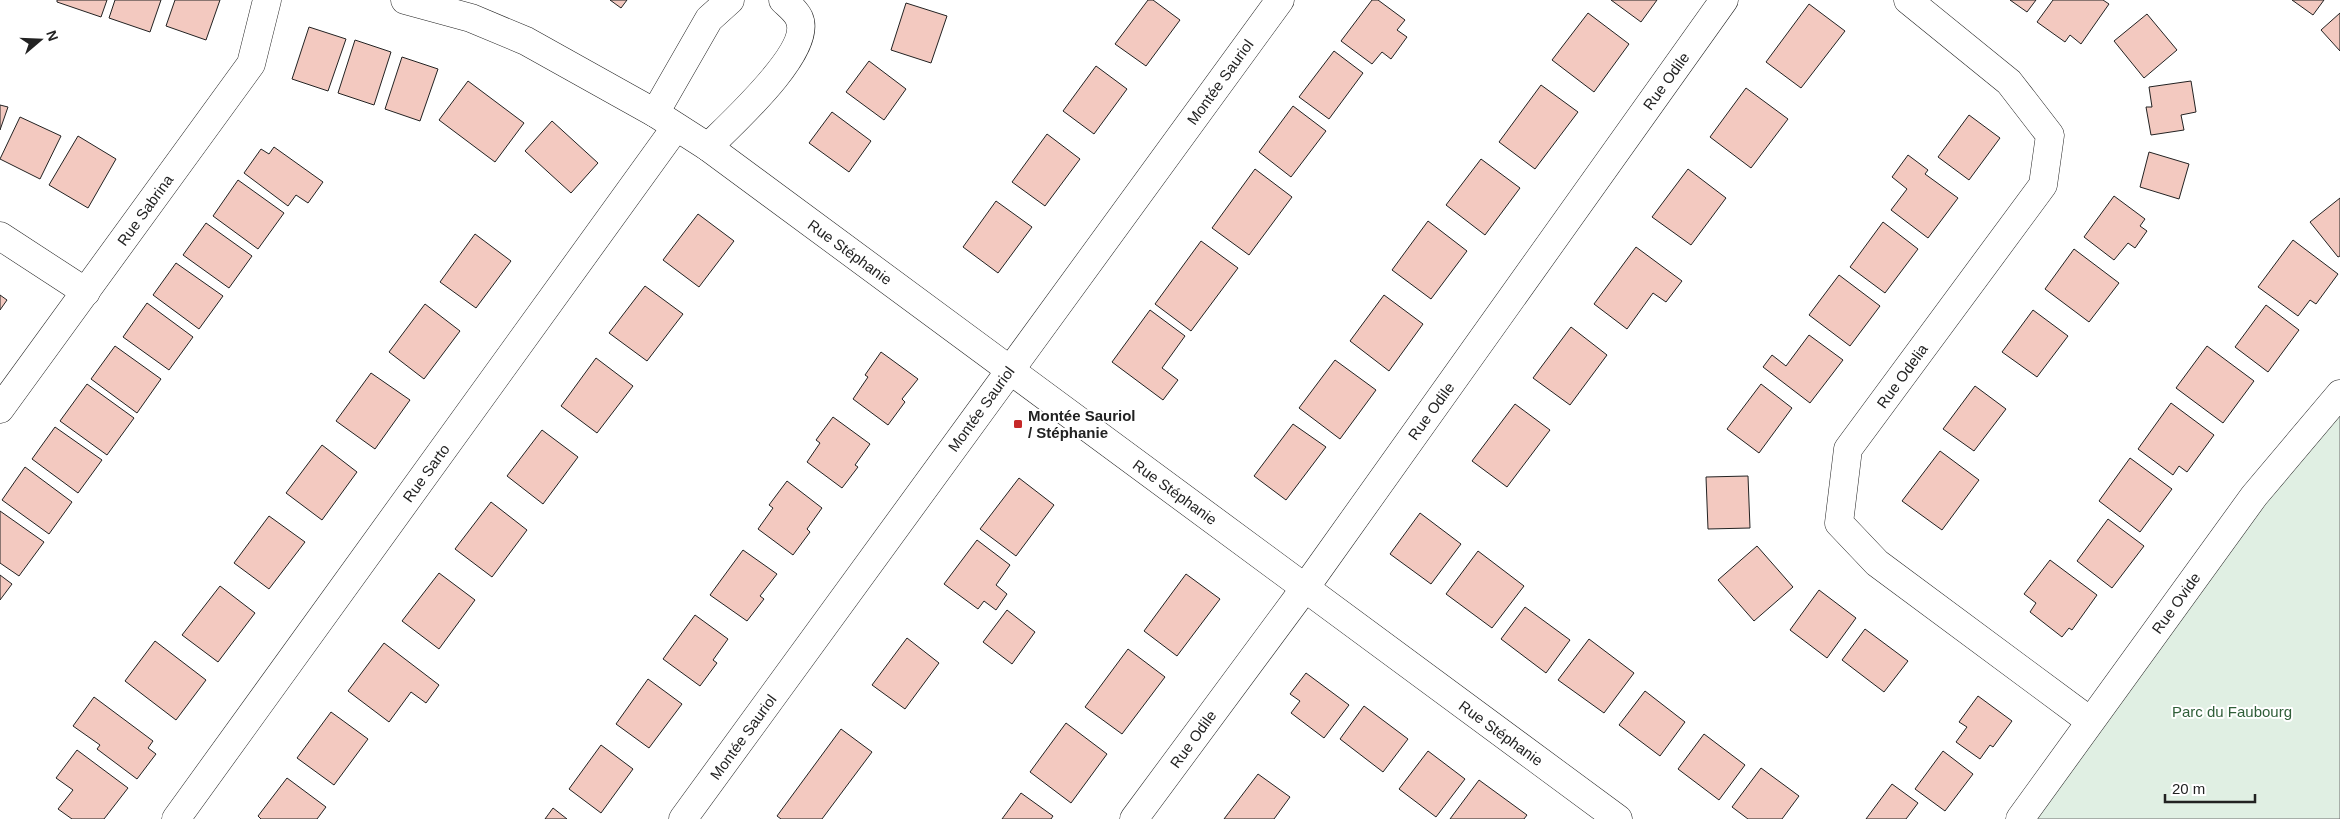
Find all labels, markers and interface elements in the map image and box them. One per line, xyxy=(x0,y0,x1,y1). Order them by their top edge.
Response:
north arrow xyxy=(15,15,65,65)
text: N xyxy=(43,28,62,43)
street label: Montée Sauriol xyxy=(1183,36,1257,128)
street label: Rue Odile xyxy=(1640,49,1692,113)
street label: Rue Sabrina xyxy=(114,171,177,249)
street label: Rue Stéphanie xyxy=(805,216,895,288)
street label: Rue Odelia xyxy=(1873,340,1931,411)
street label: Montée Sauriol xyxy=(944,363,1018,455)
street label: Rue Odile xyxy=(1405,379,1457,443)
place label: Montée Sauriol / Stéphanie xyxy=(1028,407,1136,441)
marker: Montée Sauriol / Stéphanie xyxy=(1012,418,1024,430)
street label: Rue Sarto xyxy=(399,441,453,505)
street label: Rue Stéphanie xyxy=(1130,456,1220,528)
street label: Rue Ovide xyxy=(2148,569,2204,637)
street label: Montée Sauriol xyxy=(706,691,780,783)
street label: Rue Stéphanie xyxy=(1456,697,1546,769)
park label: Parc du Faubourg xyxy=(2172,703,2292,720)
street label: Rue Odile xyxy=(1167,707,1219,771)
scale bar xyxy=(2165,772,2255,804)
text: 20 m xyxy=(2172,780,2205,797)

